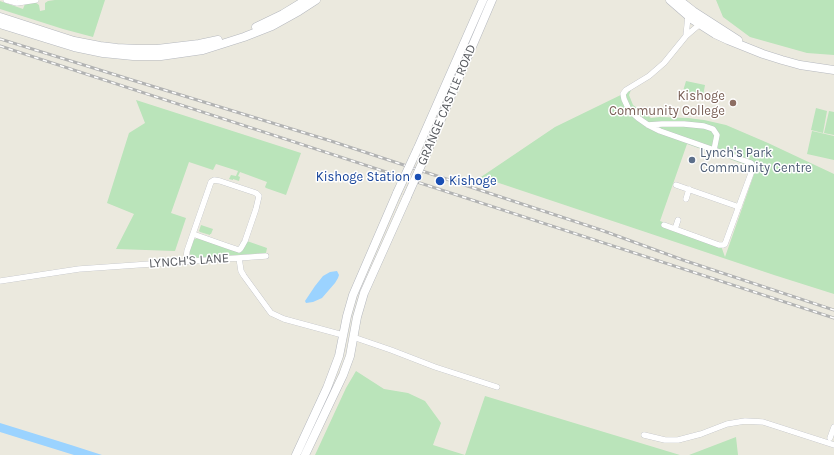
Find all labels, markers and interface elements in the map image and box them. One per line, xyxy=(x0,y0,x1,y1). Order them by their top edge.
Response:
street label: GRANGE CASTLE ROAD xyxy=(414,42,480,168)
place label: Kishoge Community College xyxy=(609,88,725,119)
marker: Kishoge Community College xyxy=(728,98,738,108)
place label: Lynch's Park Community Centre xyxy=(700,145,812,176)
marker: Lynch's Park Community Centre xyxy=(687,155,697,165)
place label: Kishoge Station xyxy=(316,169,410,185)
marker: Kishoge Station xyxy=(413,172,423,182)
place label: Kishoge xyxy=(449,173,497,189)
marker: Kishoge xyxy=(434,175,446,187)
street label: LYNCH'S LANE xyxy=(148,250,230,272)

